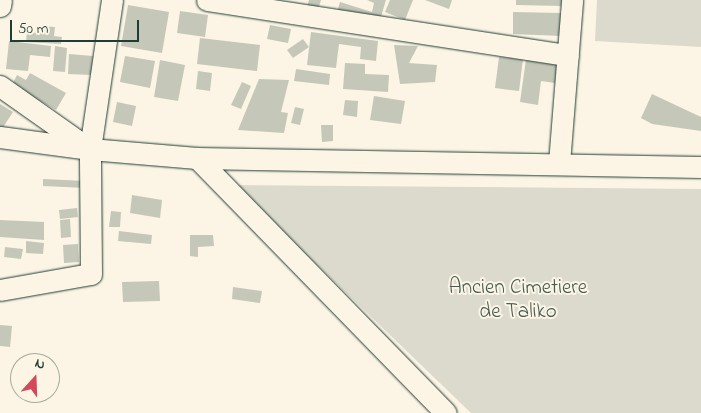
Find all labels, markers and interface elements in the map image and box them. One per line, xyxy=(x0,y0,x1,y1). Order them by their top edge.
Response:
scale bar xyxy=(12,10,141,42)
text: 50 m xyxy=(18,18,48,40)
park label: Ancien Cimetiere de Taliko xyxy=(449,275,587,325)
north arrow xyxy=(10,353,60,403)
text: N xyxy=(32,353,48,376)

